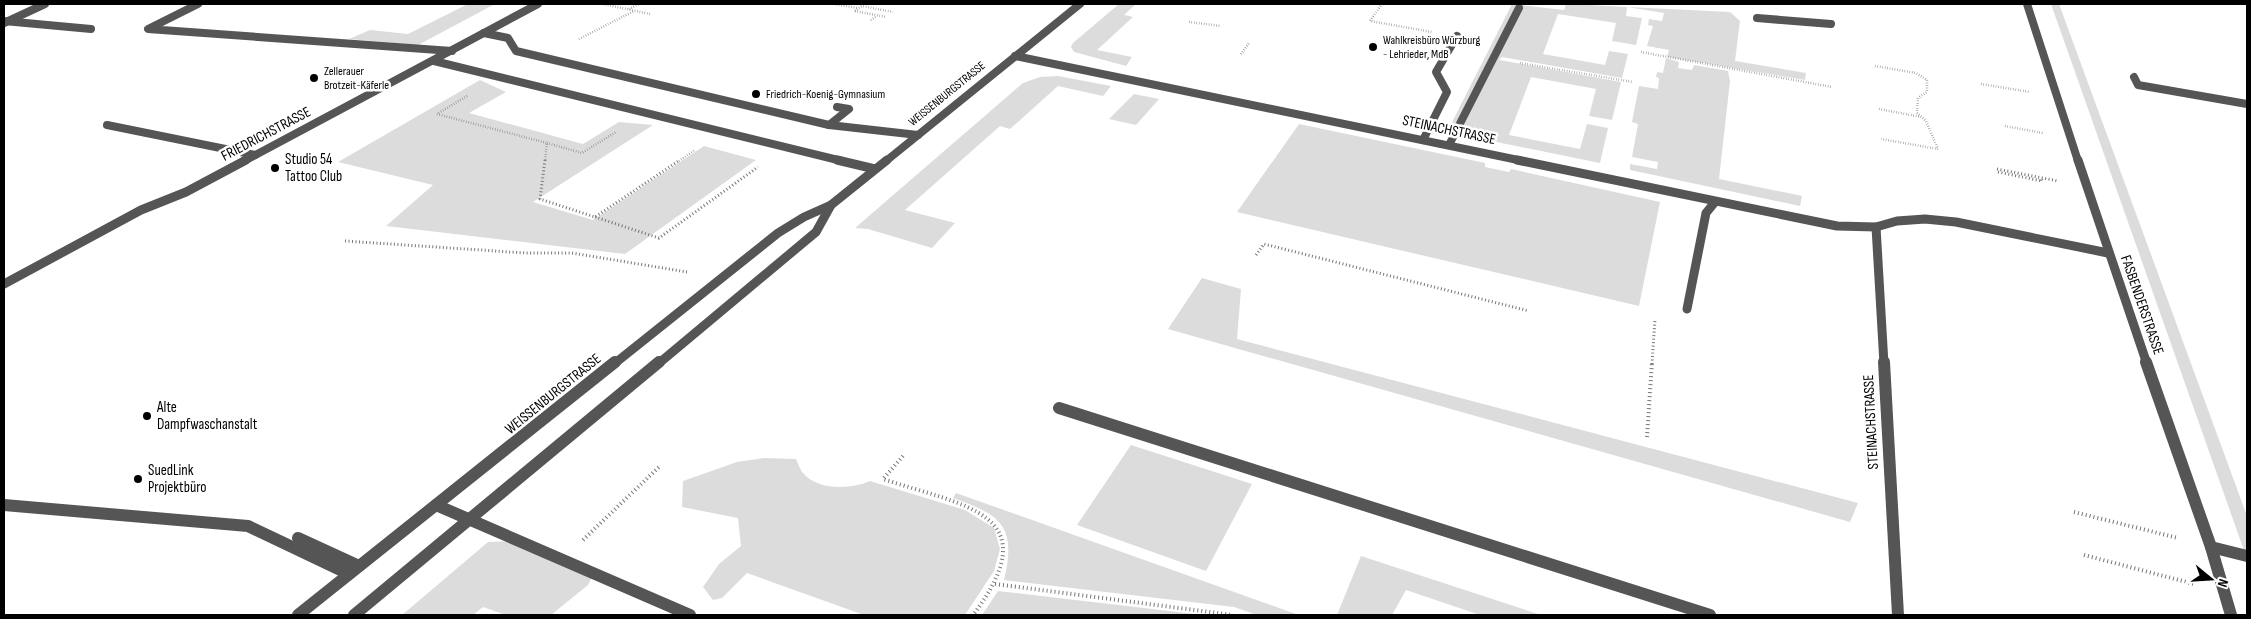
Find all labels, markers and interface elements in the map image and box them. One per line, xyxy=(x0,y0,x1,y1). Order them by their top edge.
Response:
place label: Wahlkreisbüro Würzburg - Lehrieder, MdB xyxy=(1383,33,1480,62)
marker: Wahlkreisbüro Würzburg - Lehrieder, MdB xyxy=(1367,41,1379,53)
street label: WEISSENBURGSTRASSE xyxy=(906,58,988,130)
place label: Zellerauer Brotzeit-Käferle xyxy=(324,64,389,93)
marker: Zellerauer Brotzeit-Käferle xyxy=(308,72,320,84)
place label: Friedrich-Koenig-Gymnasium xyxy=(766,87,885,102)
marker: Friedrich-Koenig-Gymnasium xyxy=(750,88,762,100)
street label: FRIEDRICHSTRASSE xyxy=(218,102,314,166)
street label: STEINACHSTRASSE xyxy=(1401,111,1497,149)
place label: Studio 54 Tattoo Club xyxy=(285,150,342,186)
marker: Studio 54 Tattoo Club xyxy=(269,162,281,174)
street label: FASBENDERSTRASSE xyxy=(2116,253,2168,357)
street label: WEISSENBURGSTRASSE xyxy=(501,349,605,439)
street label: STEINACHSTRASSE xyxy=(1859,374,1883,470)
place label: Alte Dampfwaschanstalt xyxy=(156,398,258,434)
marker: Alte Dampfwaschanstalt xyxy=(141,410,153,422)
place label: SuedLink Projektbüro xyxy=(148,461,206,497)
marker: SuedLink Projektbüro xyxy=(132,473,144,485)
north arrow xyxy=(2186,554,2236,604)
text: N xyxy=(2214,577,2232,589)

